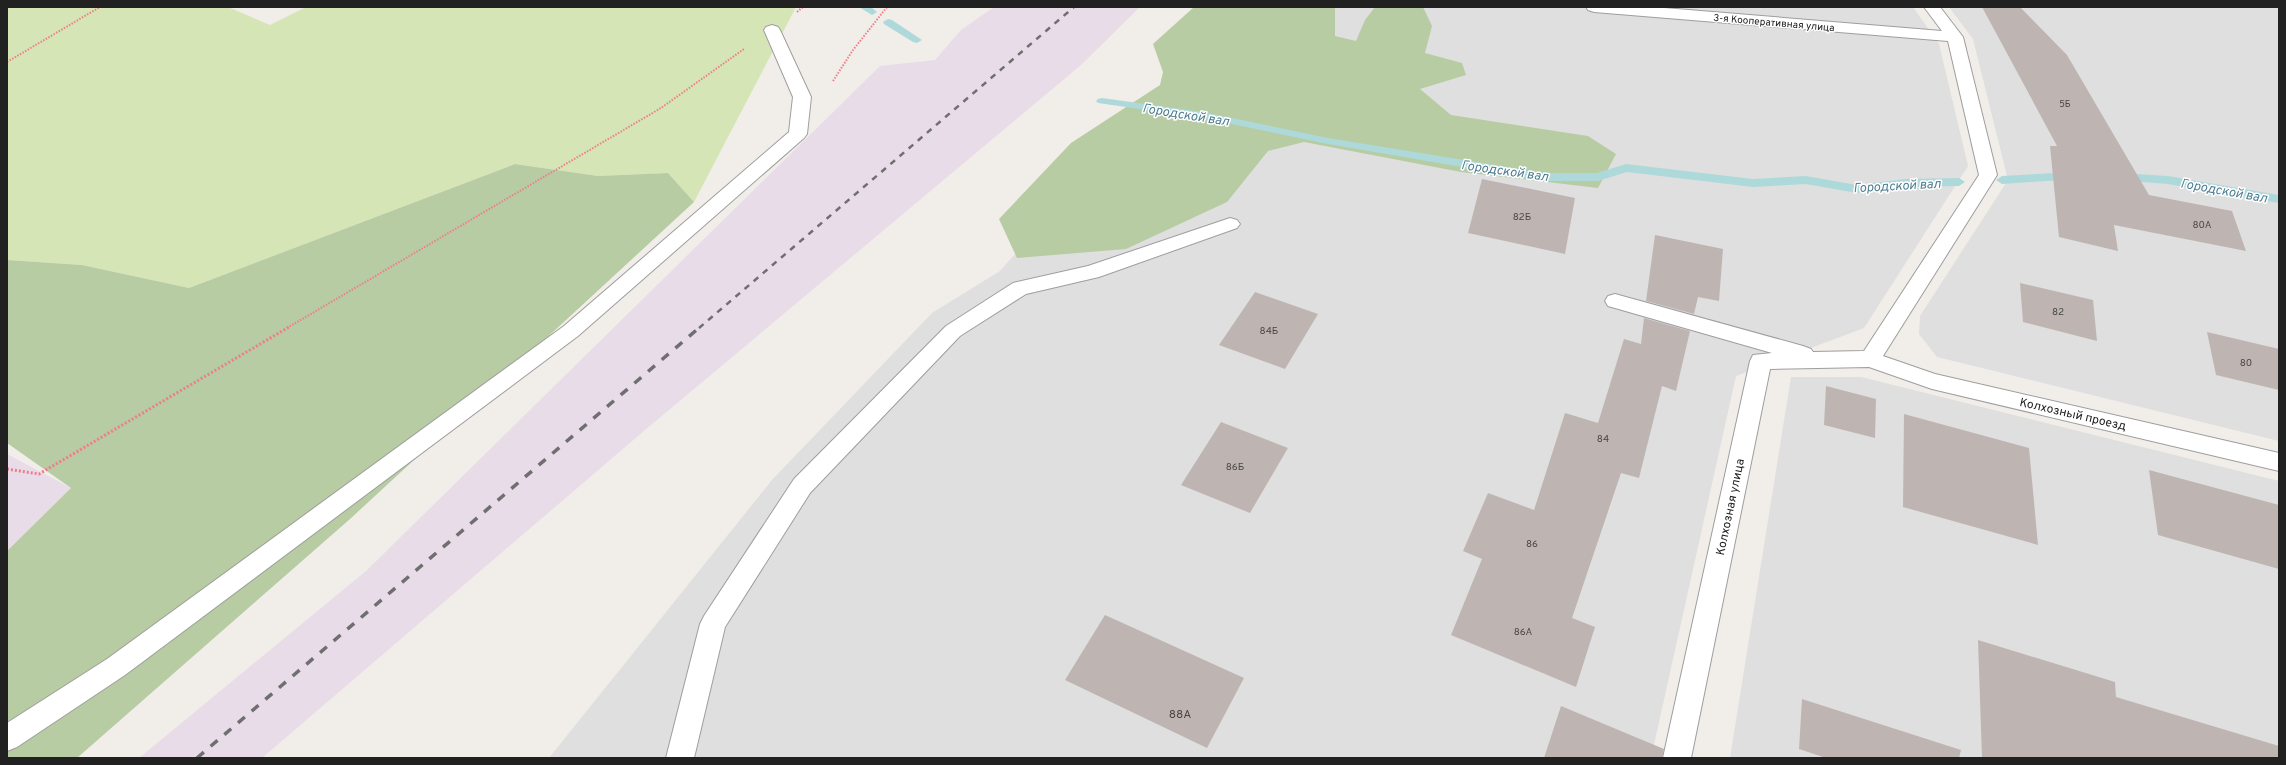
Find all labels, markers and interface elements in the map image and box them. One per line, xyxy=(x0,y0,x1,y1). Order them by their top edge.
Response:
street label: 3-я Кооперативная улица xyxy=(1713,12,1835,35)
house number: 5Б xyxy=(2059,99,2071,110)
water label: Городской вал xyxy=(1141,101,1231,131)
water label: Городской вал xyxy=(1460,158,1550,186)
water label: Городской вал xyxy=(2179,176,2269,208)
water label: Городской вал xyxy=(1853,177,1942,197)
house number: 82Б xyxy=(1513,211,1531,224)
house number: 80А xyxy=(2193,219,2212,232)
house number: 82 xyxy=(2052,306,2064,319)
house number: 84Б xyxy=(1260,325,1278,338)
house number: 80 xyxy=(2240,357,2252,370)
street label: Колхозный проезд xyxy=(2018,395,2128,435)
house number: 84 xyxy=(1597,433,1609,446)
street label: Колхозная улица xyxy=(1713,457,1749,557)
house number: 86Б xyxy=(1226,461,1244,474)
house number: 86 xyxy=(1526,538,1538,551)
house number: 86А xyxy=(1514,626,1533,639)
house number: 88А xyxy=(1169,707,1191,723)

